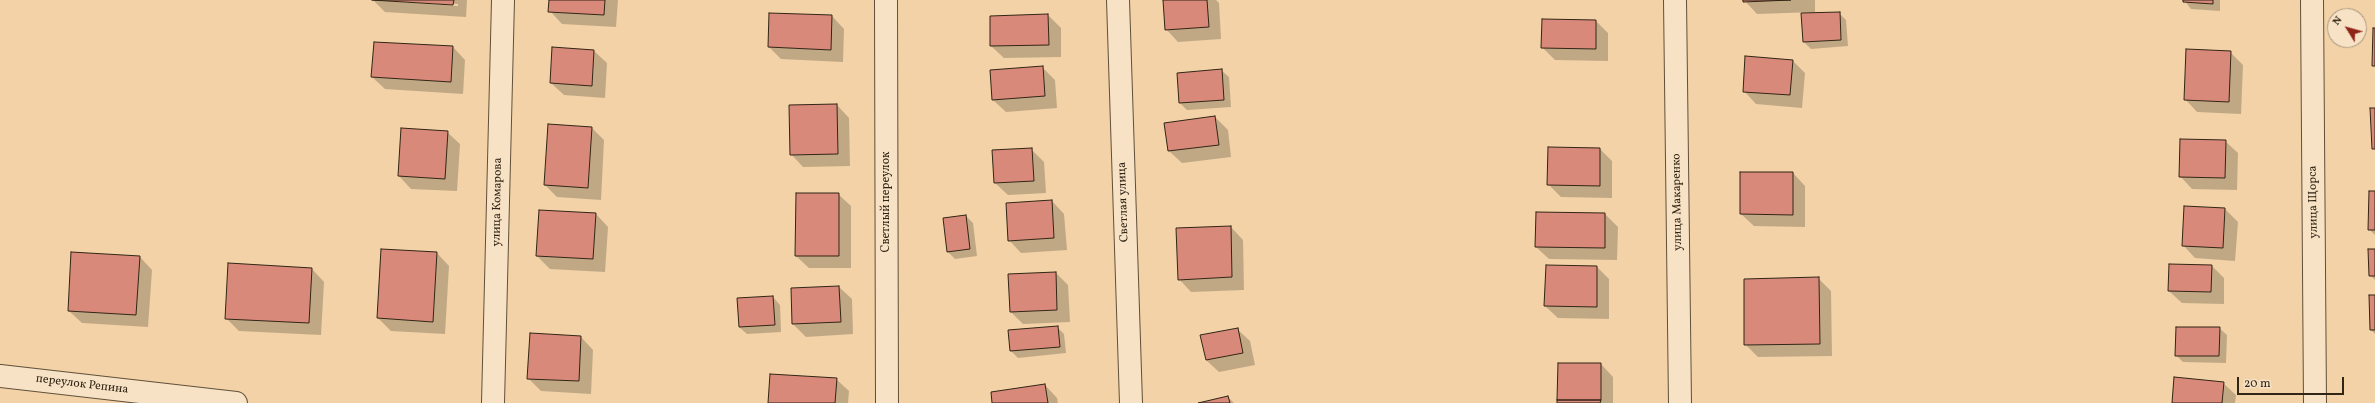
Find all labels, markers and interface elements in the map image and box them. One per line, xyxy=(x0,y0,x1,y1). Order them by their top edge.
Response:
north arrow xyxy=(2327,8,2367,48)
text: N xyxy=(2329,13,2346,29)
street label: Светлый переулок xyxy=(880,152,894,252)
street label: улица Макаренко xyxy=(1670,153,1686,251)
street label: улица Комарова xyxy=(490,157,506,247)
street label: Светлая улица xyxy=(1115,162,1133,242)
street label: улица Щорса xyxy=(2306,165,2322,239)
scale bar xyxy=(2239,369,2346,395)
street label: переулок Репина xyxy=(35,372,129,398)
text: 20 m xyxy=(2244,376,2271,392)

